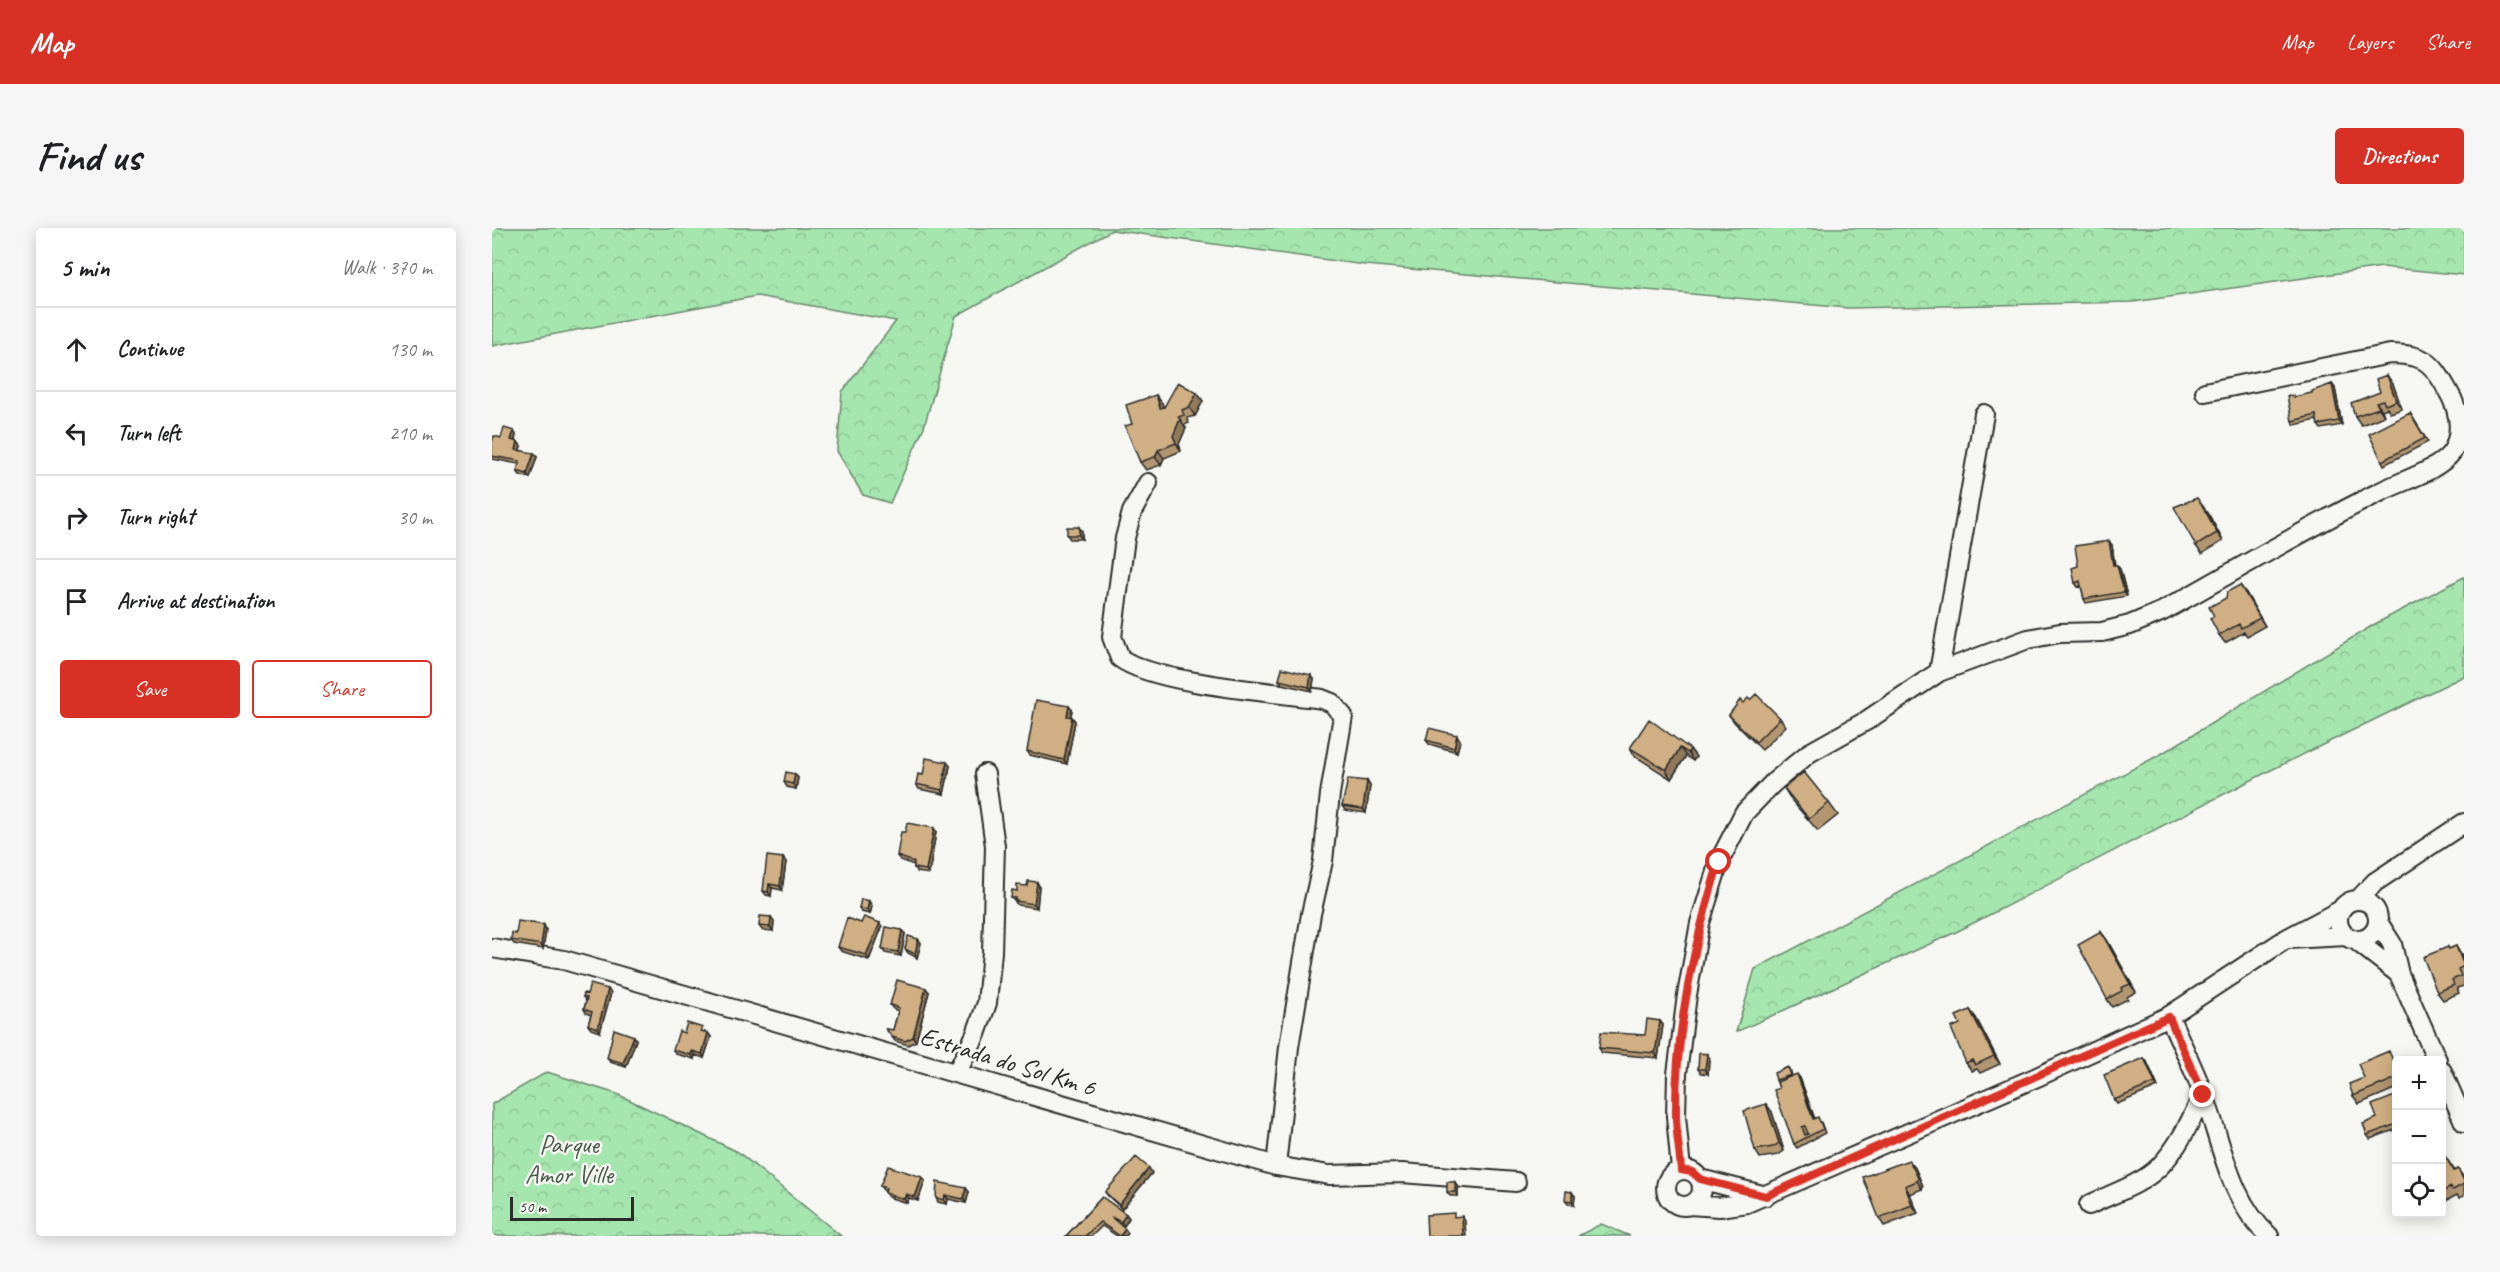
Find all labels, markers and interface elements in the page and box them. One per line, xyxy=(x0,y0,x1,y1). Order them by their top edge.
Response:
text: Map xyxy=(30,25,73,60)
text: Map xyxy=(2281,29,2314,55)
text: Layers xyxy=(2347,29,2393,55)
text: Share xyxy=(2426,29,2470,55)
button: Directions xyxy=(2335,128,2464,184)
text: Find us xyxy=(36,130,141,183)
text: 5 min xyxy=(60,251,109,284)
text: Walk · 370 m xyxy=(342,255,432,280)
icon: ahead xyxy=(60,333,93,366)
text: Continue xyxy=(117,335,183,363)
text: 130 m xyxy=(389,337,432,362)
icon: left xyxy=(60,417,93,450)
text: Turn left xyxy=(117,419,181,447)
text: 210 m xyxy=(389,421,432,446)
icon: right xyxy=(60,501,93,534)
text: Turn right xyxy=(117,503,194,531)
text: 30 m xyxy=(398,505,432,530)
icon: arrive xyxy=(60,585,93,618)
text: Arrive at destination xyxy=(117,587,274,615)
button: Save xyxy=(60,660,240,718)
button: Share xyxy=(252,660,432,718)
route start xyxy=(1705,848,1731,874)
street label: Estrada do Sol Km 6 xyxy=(916,1019,1101,1104)
map controls xyxy=(2392,1056,2446,1218)
button: + xyxy=(2392,1056,2446,1110)
route end xyxy=(2189,1081,2215,1107)
button: − xyxy=(2392,1110,2446,1164)
park label: Parque Amor Ville xyxy=(525,1128,614,1191)
button: locate xyxy=(2392,1164,2446,1218)
scale bar xyxy=(510,1194,634,1222)
text: 50 m xyxy=(519,1197,546,1217)

